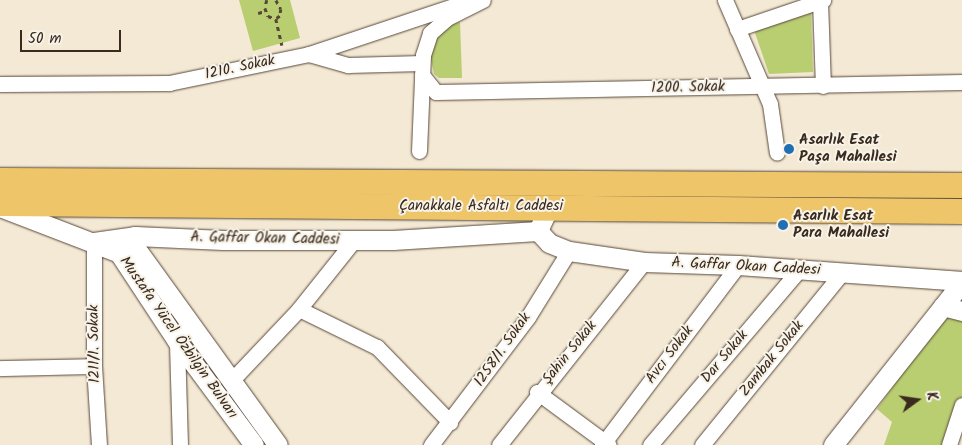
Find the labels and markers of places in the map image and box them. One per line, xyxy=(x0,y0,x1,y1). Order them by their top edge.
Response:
place label: Asarlık Esat Paşa Mahallesi xyxy=(799,131,897,166)
marker: Asarlık Esat Paşa Mahallesi xyxy=(783,143,795,155)
place label: Asarlık Esat Para Mahallesi xyxy=(793,207,889,242)
marker: Asarlık Esat Para Mahallesi xyxy=(777,219,789,231)

